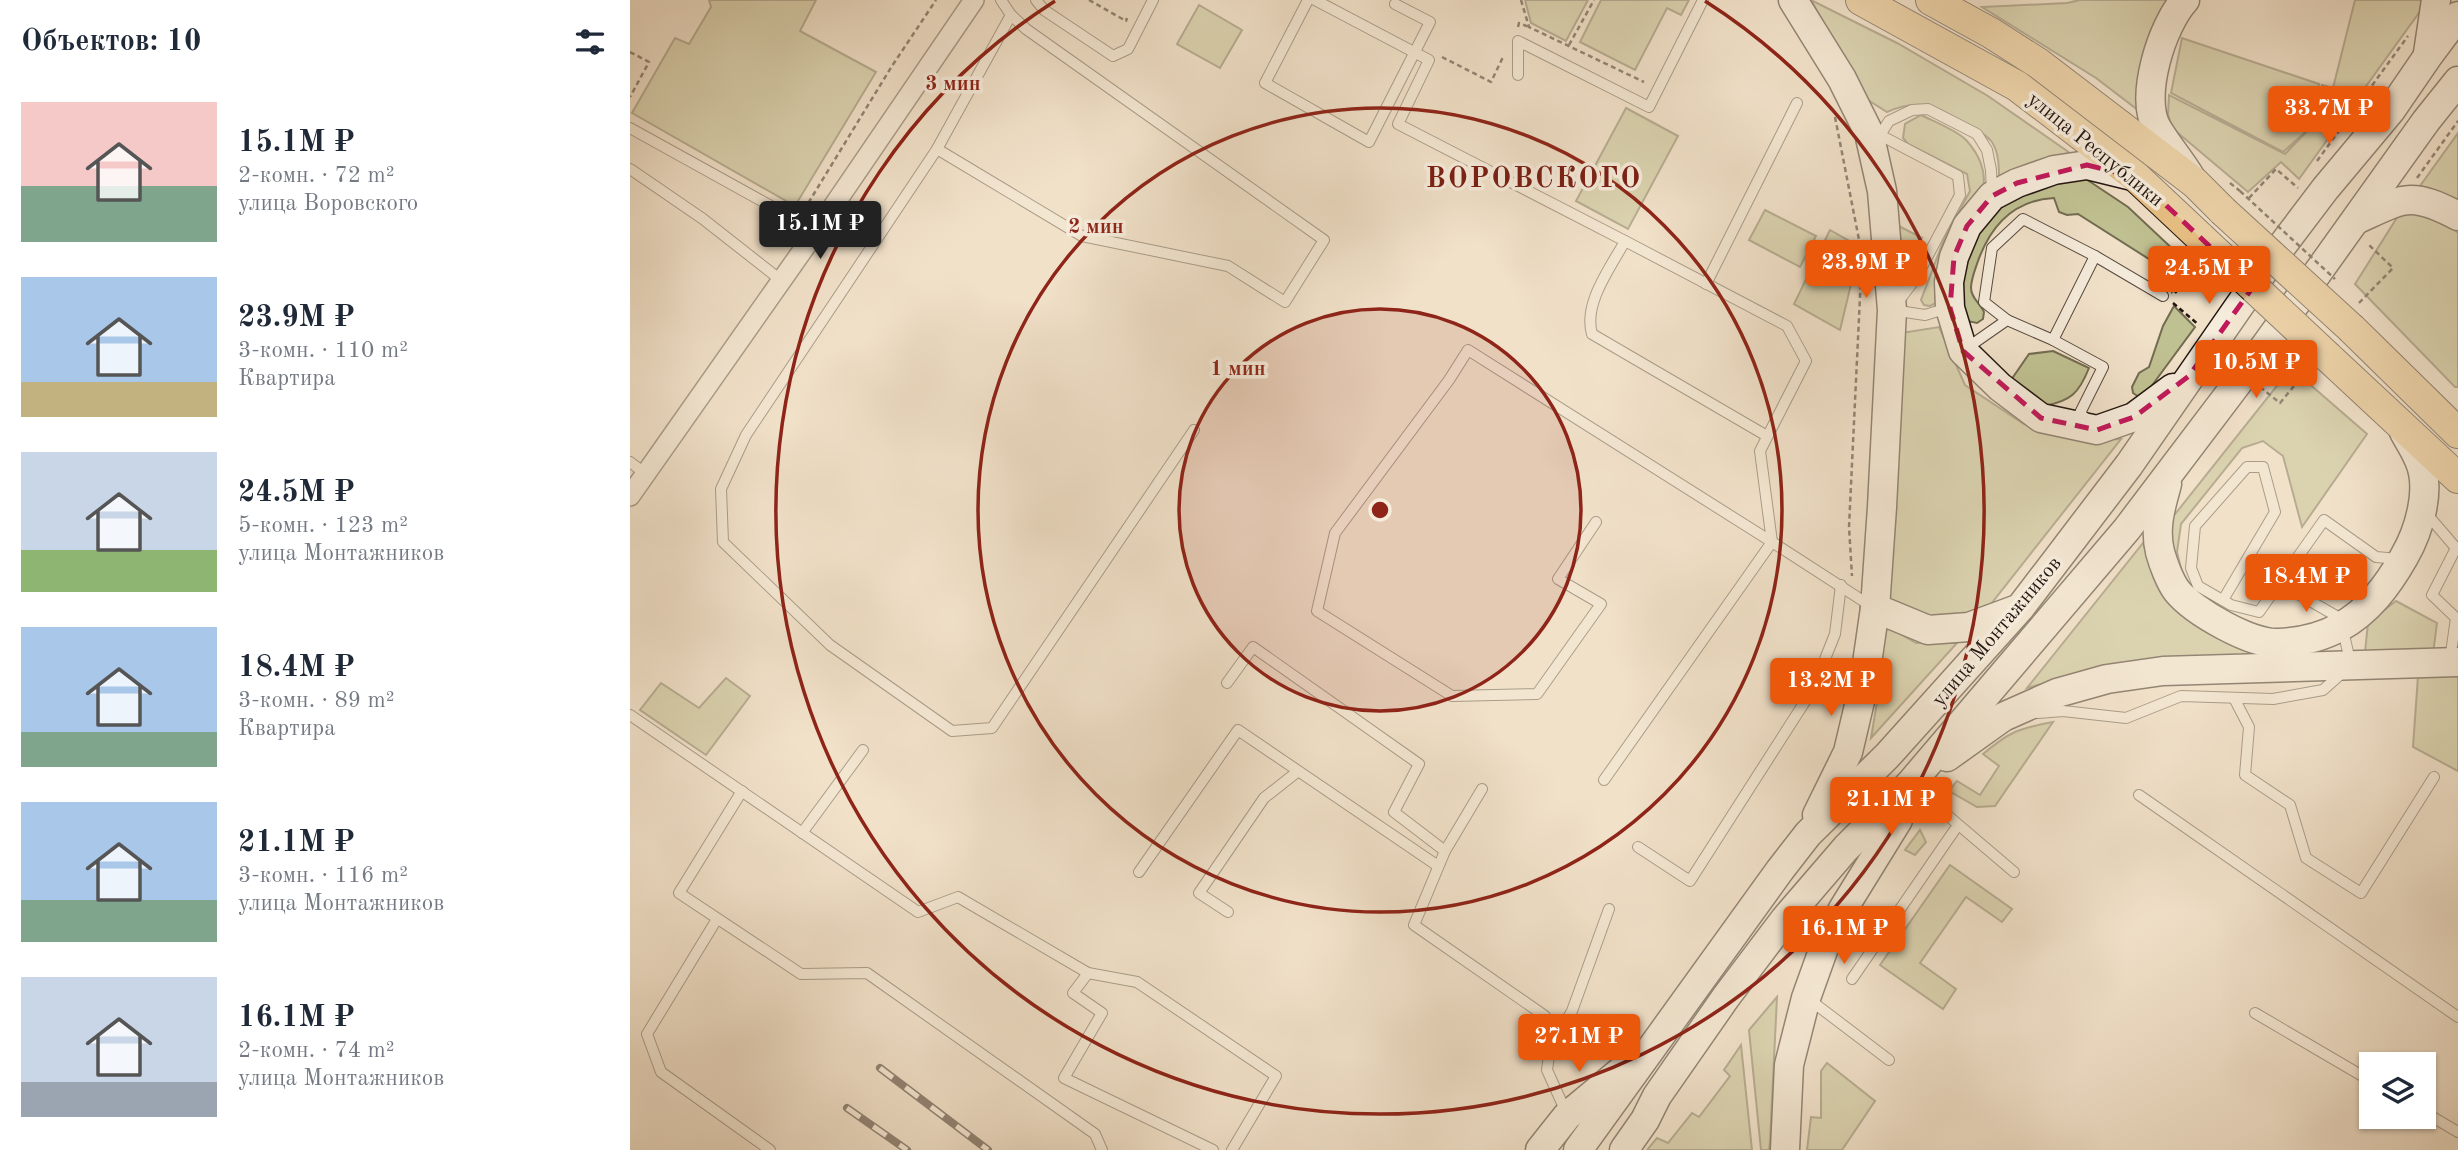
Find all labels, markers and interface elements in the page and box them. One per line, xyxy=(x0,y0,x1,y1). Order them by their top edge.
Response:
icon: filters xyxy=(571,23,609,61)
text: Объектов: 10 xyxy=(21,27,201,57)
text: 3 мин xyxy=(925,74,981,95)
pin: 33.7M ₽ xyxy=(2264,86,2394,146)
street label: улица Республики xyxy=(2023,89,2167,211)
text: 33.7M ₽ xyxy=(2284,97,2374,120)
text: 15.1M ₽ xyxy=(238,128,355,158)
icon: home xyxy=(77,130,161,214)
text: 2-комн. · 72 m² xyxy=(238,164,395,187)
district label: ВОРОВСКОГО xyxy=(1426,165,1642,194)
text: улица Воровского xyxy=(238,192,418,215)
pin: 15.1M ₽ xyxy=(755,202,885,261)
text: 15.1M ₽ xyxy=(775,212,865,235)
text: 2 мин xyxy=(1068,217,1124,238)
pin: 23.9M ₽ xyxy=(1801,240,1931,300)
pin: 24.5M ₽ xyxy=(2144,246,2274,306)
text: 23.9M ₽ xyxy=(1821,251,1911,274)
text: 24.5M ₽ xyxy=(2164,257,2254,280)
text: 23.9M ₽ xyxy=(238,303,355,333)
icon: home xyxy=(77,305,161,389)
text: 3-комн. · 110 m² xyxy=(238,339,408,362)
pin: 10.5M ₽ xyxy=(2191,340,2321,400)
text: 10.5M ₽ xyxy=(2211,351,2301,374)
text: 1 мин xyxy=(1210,359,1266,380)
text: Квартира xyxy=(238,367,336,390)
text: 24.5M ₽ xyxy=(238,478,355,508)
icon: home xyxy=(77,480,161,564)
centre of rings xyxy=(1368,498,1392,522)
text: 5-комн. · 123 m² xyxy=(238,514,408,537)
text: улица Монтажников xyxy=(238,542,444,565)
street label: улица Монтажников xyxy=(1929,553,2066,711)
pin: 18.4M ₽ xyxy=(2241,554,2371,614)
text: 18.4M ₽ xyxy=(2261,565,2351,588)
text: 18.4M ₽ xyxy=(238,653,355,683)
icon: home xyxy=(77,655,161,739)
pin: 13.2M ₽ xyxy=(1766,658,1896,718)
text: 13.2M ₽ xyxy=(1786,669,1876,692)
text: 3-комн. · 89 m² xyxy=(238,689,395,712)
text: Квартира xyxy=(238,717,336,740)
pin: 21.1M ₽ xyxy=(1826,778,1956,837)
text: 21.1M ₽ xyxy=(1846,788,1936,811)
text: 21.1M ₽ xyxy=(238,828,355,858)
icon: home xyxy=(77,830,161,914)
text: 3-комн. · 116 m² xyxy=(238,864,408,887)
text: улица Монтажников xyxy=(238,892,444,915)
pin: 16.1M ₽ xyxy=(1779,906,1909,966)
text: 16.1M ₽ xyxy=(1799,917,1889,940)
text: 16.1M ₽ xyxy=(238,1003,355,1033)
icon: home xyxy=(77,1005,161,1089)
pin: 27.1M ₽ xyxy=(1514,1014,1644,1074)
text: 27.1M ₽ xyxy=(1534,1025,1624,1048)
text: 2-комн. · 74 m² xyxy=(238,1039,395,1062)
map controls xyxy=(2359,1052,2436,1129)
button: layers xyxy=(2359,1052,2436,1129)
text: улица Монтажников xyxy=(238,1067,444,1090)

